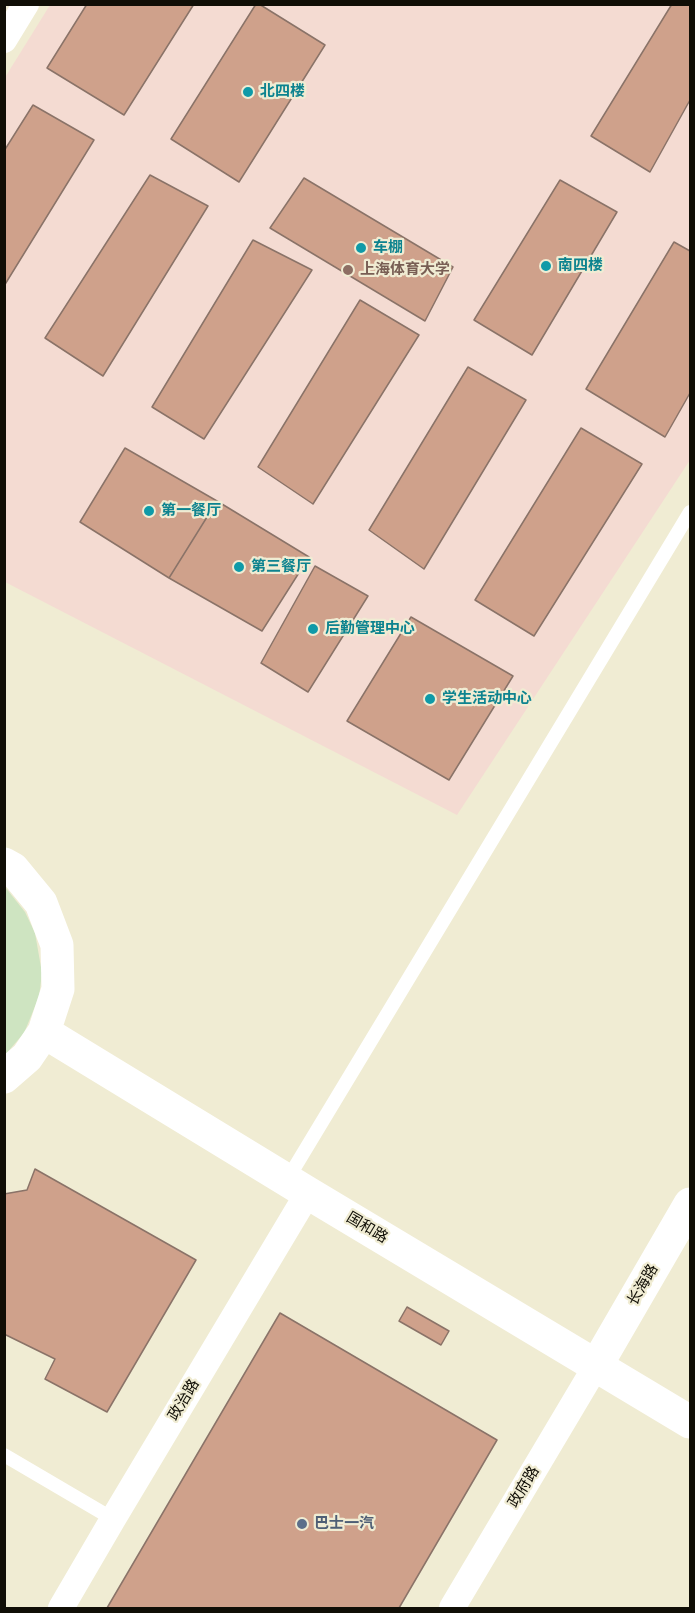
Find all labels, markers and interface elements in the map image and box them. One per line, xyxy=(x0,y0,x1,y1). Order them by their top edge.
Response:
place label: 北四楼 xyxy=(260,83,305,101)
marker: 北四楼 xyxy=(241,85,255,99)
place label: 车棚 xyxy=(373,239,403,257)
marker: 车棚 xyxy=(354,241,368,255)
place label: 南四楼 xyxy=(558,257,603,275)
marker: 南四楼 xyxy=(539,259,553,273)
place label: 上海体育大学 xyxy=(360,261,450,279)
marker: 上海体育大学 xyxy=(341,263,355,277)
place label: 第一餐厅 xyxy=(161,502,221,520)
marker: 第一餐厅 xyxy=(142,504,156,518)
place label: 第三餐厅 xyxy=(251,558,311,576)
marker: 第三餐厅 xyxy=(232,560,246,574)
place label: 后勤管理中心 xyxy=(325,620,415,638)
marker: 后勤管理中心 xyxy=(306,622,320,636)
place label: 学生活动中心 xyxy=(442,690,532,708)
marker: 学生活动中心 xyxy=(423,692,437,706)
street label: 国和路 xyxy=(343,1209,391,1247)
street label: 长海路 xyxy=(624,1261,662,1309)
street label: 政治路 xyxy=(165,1376,203,1424)
street label: 政府路 xyxy=(505,1463,543,1511)
place label: 巴士一汽 xyxy=(314,1515,374,1533)
marker: 巴士一汽 xyxy=(295,1517,309,1531)

